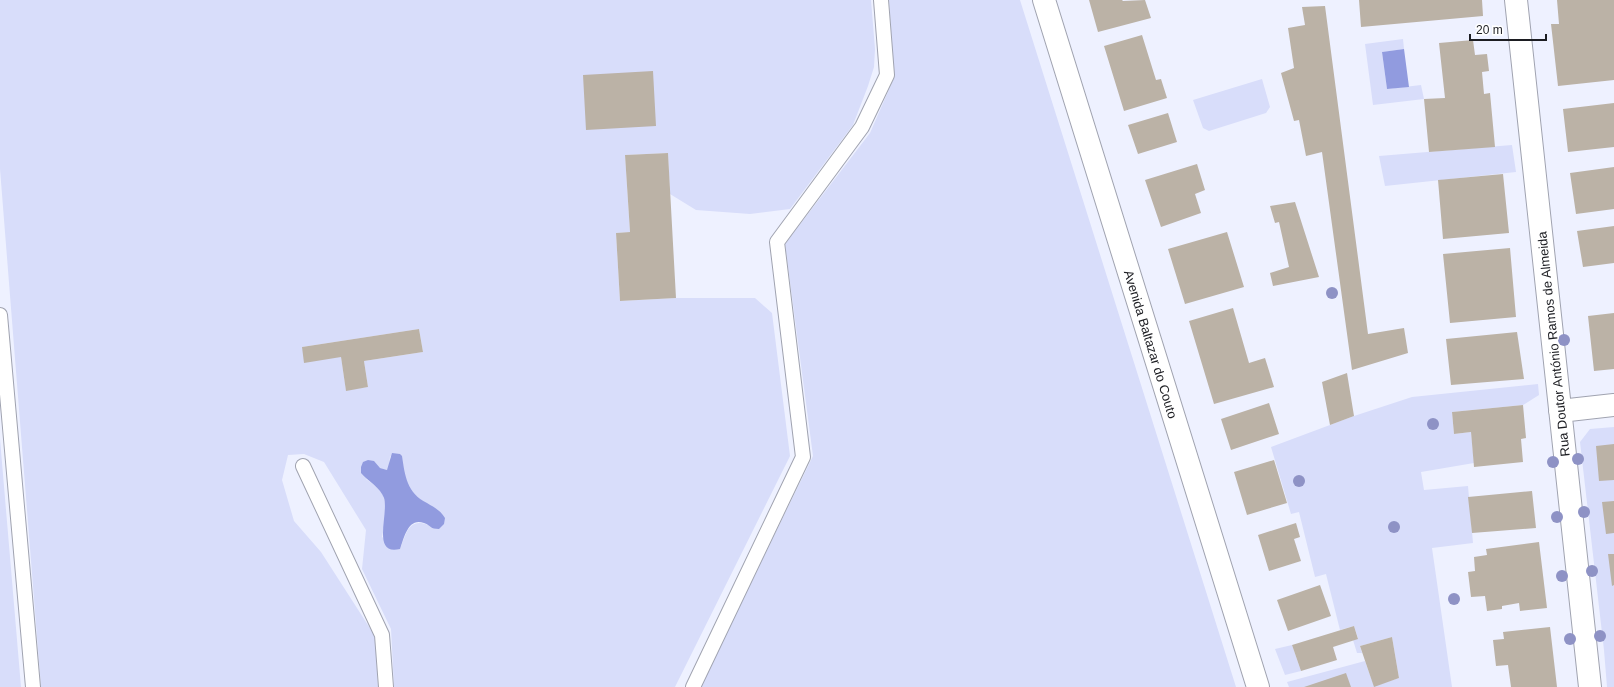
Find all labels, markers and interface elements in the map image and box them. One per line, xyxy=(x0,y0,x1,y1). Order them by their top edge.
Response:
scale bar xyxy=(1470,16,1546,42)
text: 20 m xyxy=(1476,23,1503,37)
street label: Rua Doutor António Ramos de Almeida xyxy=(1534,230,1573,457)
street label: Avenida Baltazar do Couto xyxy=(1121,268,1180,420)

